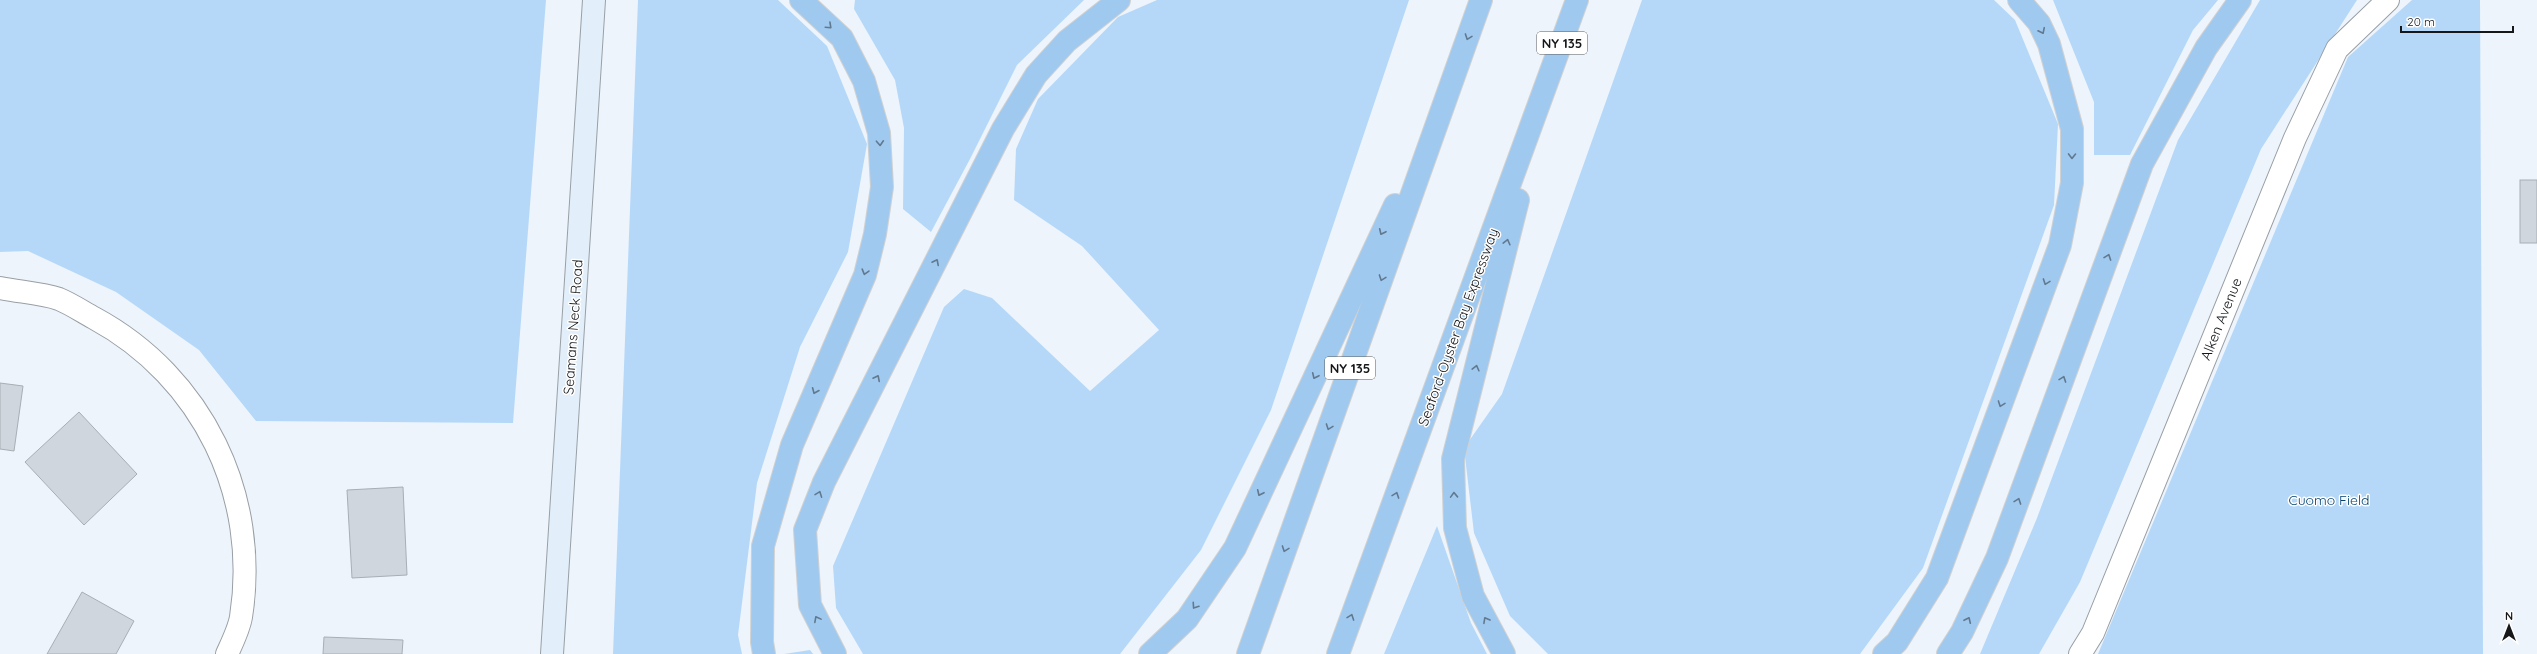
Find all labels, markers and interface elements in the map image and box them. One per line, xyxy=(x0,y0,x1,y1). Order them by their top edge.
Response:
scale bar xyxy=(2401,8,2513,34)
text: 20 m xyxy=(2407,14,2435,29)
one-way arrow xyxy=(825,22,832,29)
one-way arrow xyxy=(2038,26,2045,34)
road number: NY 135 xyxy=(1537,32,1587,54)
one-way arrow xyxy=(1465,33,1473,40)
one-way arrow xyxy=(875,140,884,146)
one-way arrow xyxy=(2068,153,2076,159)
street label: Seaford-Oyster Bay Expressway xyxy=(1414,226,1502,428)
one-way arrow xyxy=(1379,228,1387,236)
one-way arrow xyxy=(1503,239,1511,245)
one-way arrow xyxy=(2103,253,2111,260)
street label: Seamans Neck Road xyxy=(559,259,587,395)
one-way arrow xyxy=(931,259,939,266)
one-way arrow xyxy=(861,268,870,275)
one-way arrow xyxy=(1379,274,1387,281)
street label: Alken Avenue xyxy=(2196,275,2246,363)
one-way arrow xyxy=(2042,279,2051,286)
road number: NY 135 xyxy=(1325,357,1375,379)
one-way arrow xyxy=(1471,365,1479,371)
one-way arrow xyxy=(1312,371,1320,379)
one-way arrow xyxy=(872,374,880,382)
one-way arrow xyxy=(2058,375,2066,382)
one-way arrow xyxy=(812,387,820,395)
one-way arrow xyxy=(1997,401,2006,408)
one-way arrow xyxy=(1325,423,1334,430)
one-way arrow xyxy=(1257,489,1265,497)
one-way arrow xyxy=(815,491,823,498)
park label: Cuomo Field xyxy=(2288,491,2370,509)
one-way arrow xyxy=(1392,492,1400,499)
one-way arrow xyxy=(1450,492,1458,498)
one-way arrow xyxy=(2013,497,2022,504)
one-way arrow xyxy=(1282,546,1290,553)
one-way arrow xyxy=(1193,601,1200,608)
north arrow xyxy=(2489,606,2529,646)
text: N xyxy=(2505,609,2513,623)
one-way arrow xyxy=(1347,614,1355,621)
one-way arrow xyxy=(815,616,822,624)
one-way arrow xyxy=(1483,617,1490,624)
one-way arrow xyxy=(1963,617,1971,625)

